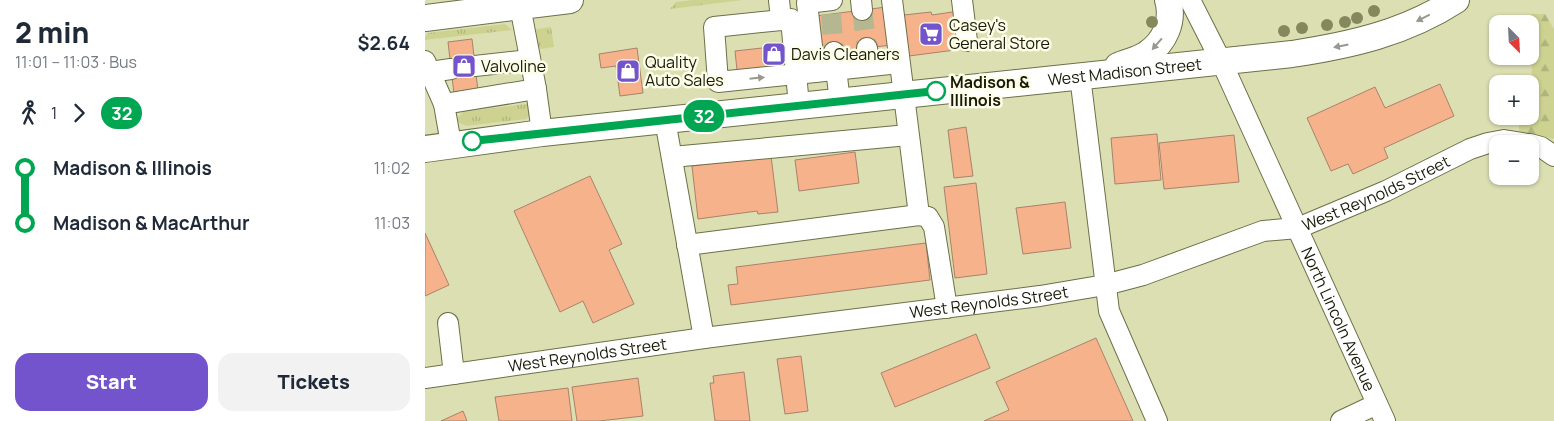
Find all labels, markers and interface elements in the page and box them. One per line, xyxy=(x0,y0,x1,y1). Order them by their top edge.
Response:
text: 2 min xyxy=(15,13,89,51)
place label: Casey's General Store xyxy=(949,14,1050,54)
one-way arrow xyxy=(1416,14,1430,22)
north arrow xyxy=(1489,15,1539,65)
map controls xyxy=(1489,15,1539,185)
supermarket icon: Casey's General Store xyxy=(918,21,944,47)
text: $2.64 xyxy=(358,30,410,56)
one-way arrow xyxy=(1151,38,1162,51)
shop icon: Davis Cleaners xyxy=(761,41,787,67)
place label: Davis Cleaners xyxy=(791,43,900,65)
one-way arrow xyxy=(1332,43,1348,51)
text: 11:01 – 11:03 · Bus xyxy=(15,51,137,73)
place label: Quality Auto Sales xyxy=(645,51,724,91)
shop icon: Valvoline xyxy=(451,53,477,79)
street label: West Madison Street xyxy=(1047,53,1203,91)
place label: Valvoline xyxy=(481,55,546,77)
shop icon: Quality Auto Sales xyxy=(615,58,641,84)
place label: Madison & Illinois xyxy=(950,71,1030,111)
one-way arrow xyxy=(750,73,766,81)
button: + xyxy=(1489,75,1539,125)
marker: Madison & Illinois xyxy=(926,81,946,101)
icon: walk xyxy=(15,99,43,127)
icon: forward xyxy=(65,99,93,127)
line badge: 32 xyxy=(681,100,727,132)
text: 32 xyxy=(111,101,132,125)
text: 1 xyxy=(51,102,57,124)
text: 32 xyxy=(693,104,715,128)
unlabelled marker xyxy=(462,131,482,151)
button: − xyxy=(1489,135,1539,185)
street label: West Reynolds Street xyxy=(1299,150,1453,236)
text: Madison & Illinois xyxy=(53,155,212,181)
text: 11:02 xyxy=(374,157,410,179)
text: Madison & MacArthur xyxy=(53,210,249,236)
text: 11:03 xyxy=(374,212,410,234)
street label: North Lincoln Avenue xyxy=(1296,243,1381,395)
street label: West Reynolds Street xyxy=(908,280,1070,323)
street label: West Reynolds Street xyxy=(507,332,668,377)
button: Start xyxy=(15,353,208,411)
button: Tickets xyxy=(218,353,410,411)

